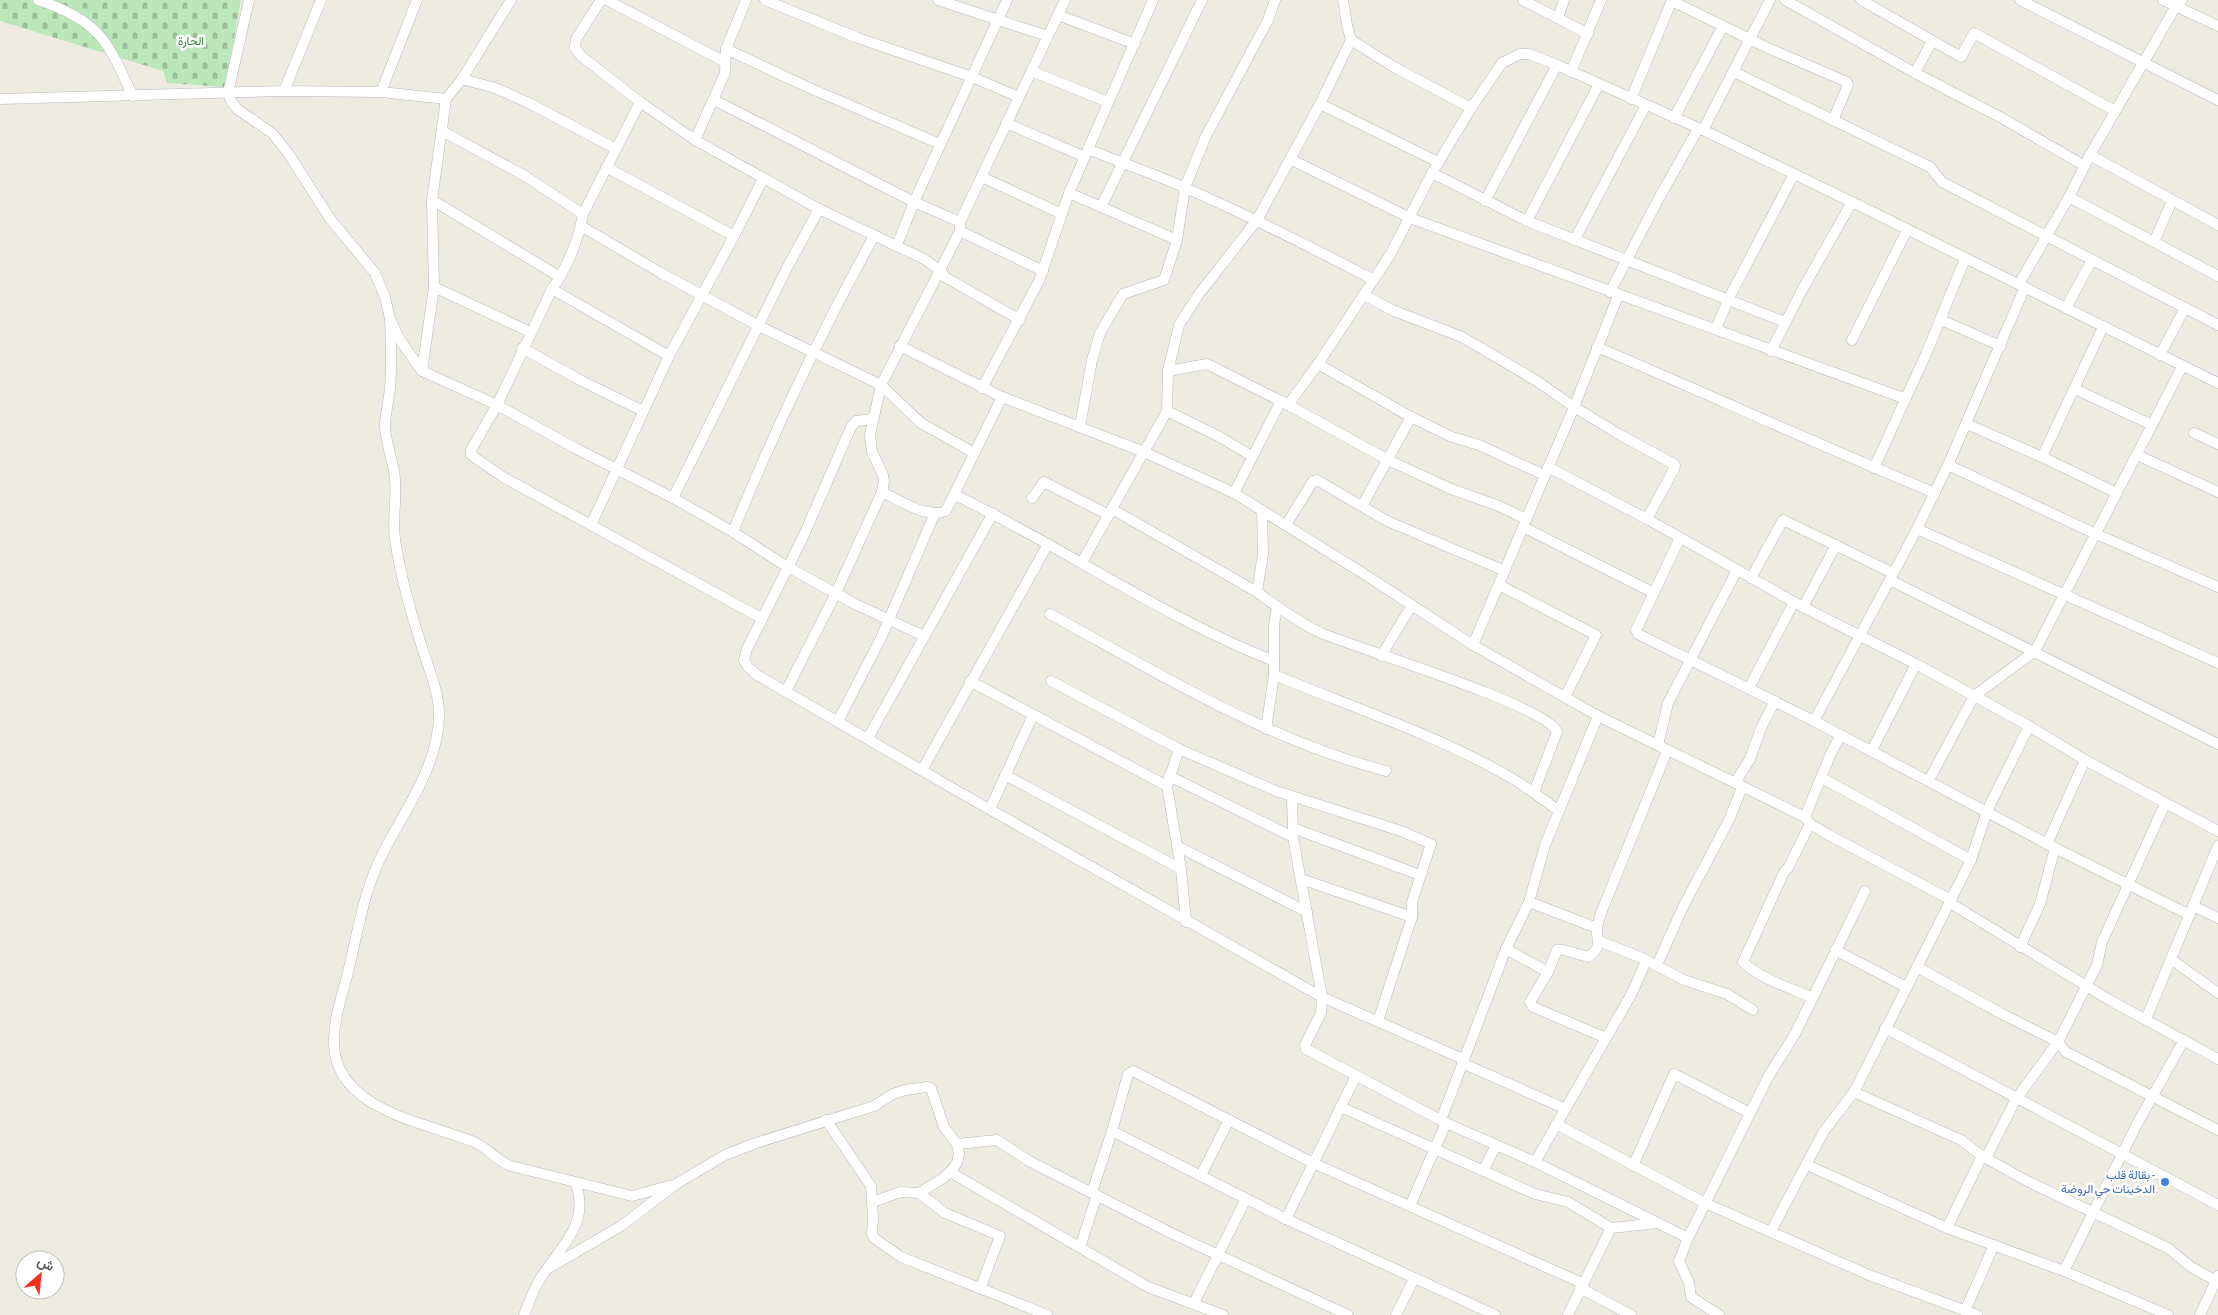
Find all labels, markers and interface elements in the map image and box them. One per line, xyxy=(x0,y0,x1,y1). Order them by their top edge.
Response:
park label: الحارة xyxy=(178,34,204,49)
place label: بقالة قلب - الدخينات حي الروضة xyxy=(2061,1168,2155,1199)
marker: بقالة قلب - الدخينات حي الروضة xyxy=(2159,1176,2171,1188)
north arrow xyxy=(15,1250,65,1300)
text: ش xyxy=(34,1252,57,1275)

